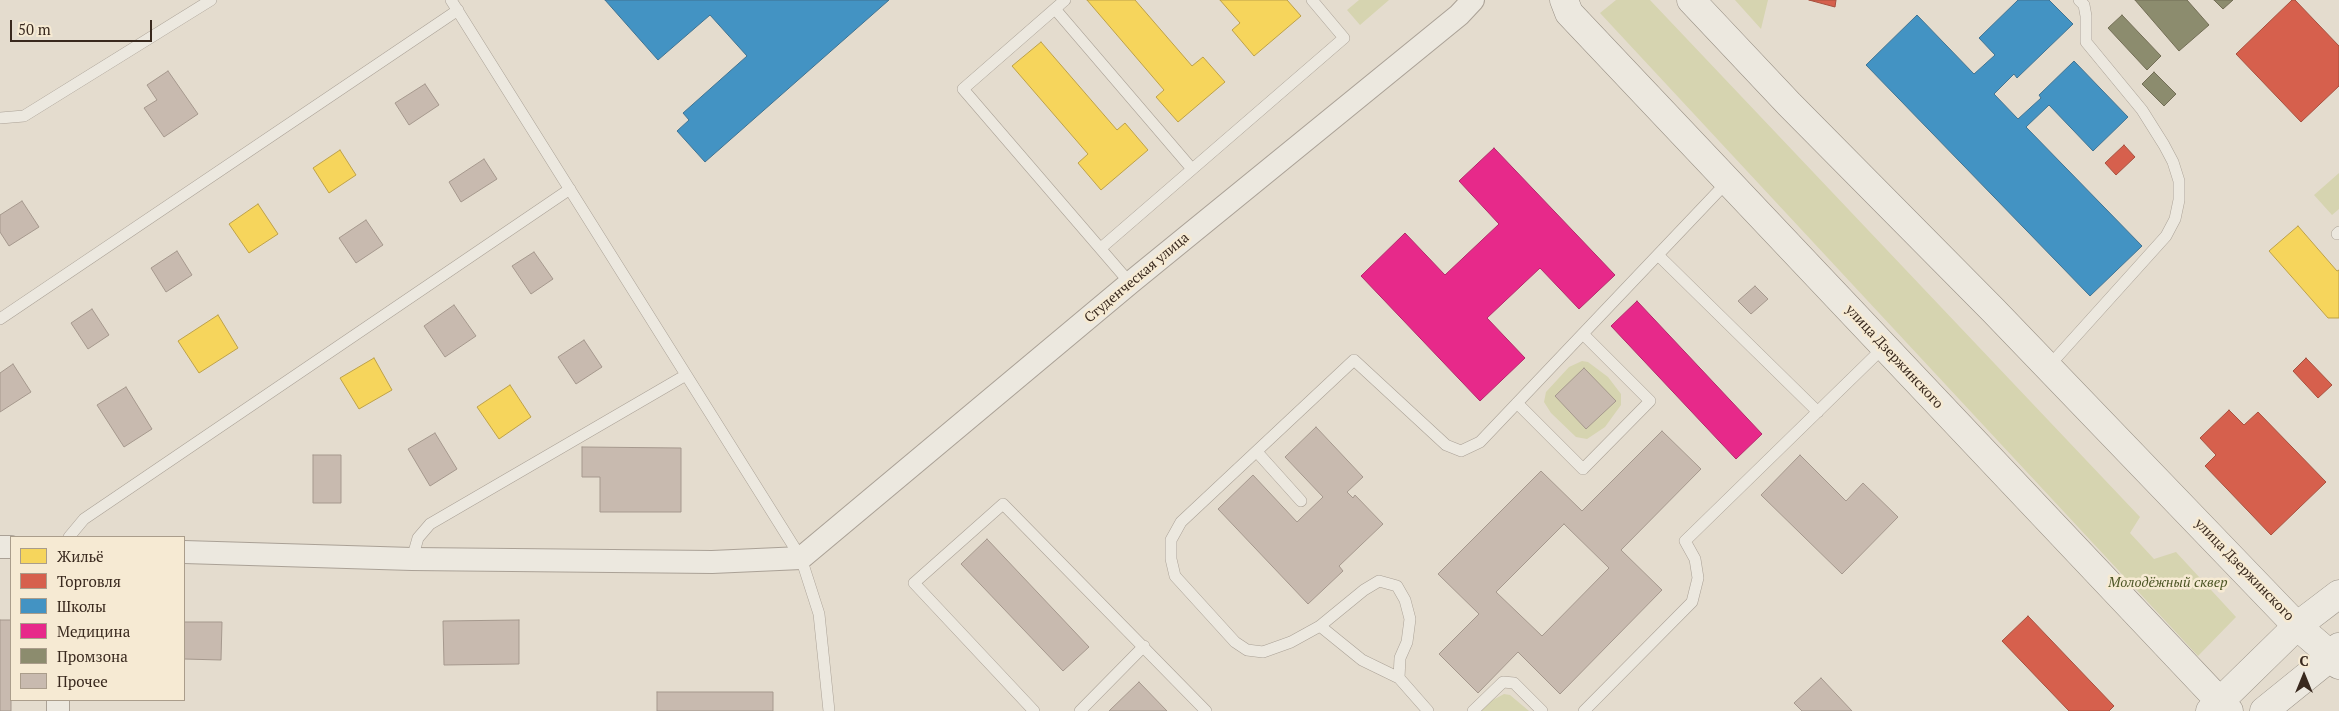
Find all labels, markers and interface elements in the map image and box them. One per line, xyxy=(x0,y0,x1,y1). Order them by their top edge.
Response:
scale bar xyxy=(12,10,155,42)
text: 50 m xyxy=(18,19,51,39)
street label: Студенческая улица xyxy=(1081,229,1193,327)
street label: улица Дзержинского xyxy=(1842,302,1946,412)
street label: улица Дзержинского xyxy=(2191,515,2297,625)
legend xyxy=(10,536,185,701)
text: Жильё xyxy=(57,546,104,566)
text: Торговля xyxy=(57,571,121,591)
park label: Молодёжный сквер xyxy=(2108,575,2228,591)
text: Школы xyxy=(57,596,106,616)
text: Медицина xyxy=(57,621,130,641)
text: Промзона xyxy=(57,646,128,666)
north arrow xyxy=(2279,651,2329,701)
text: С xyxy=(2299,651,2309,670)
text: Прочее xyxy=(57,671,108,691)

